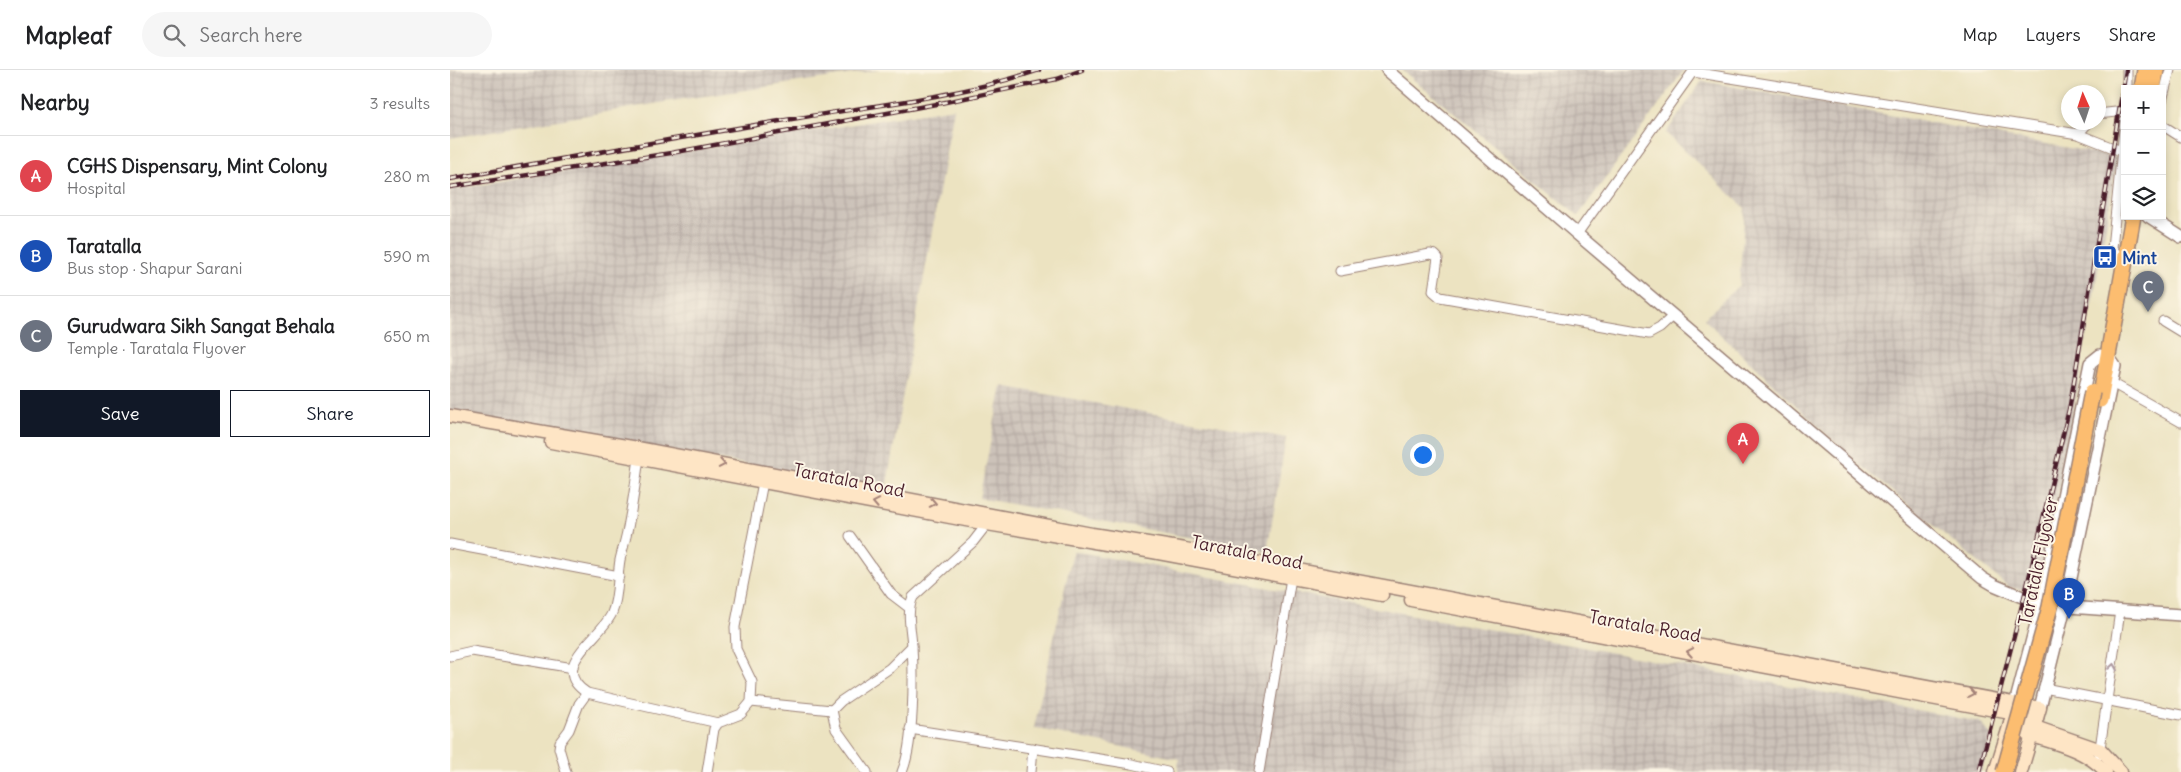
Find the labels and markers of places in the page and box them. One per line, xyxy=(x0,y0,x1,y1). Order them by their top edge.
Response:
bus stop icon: Mint xyxy=(2092,244,2118,270)
place label: Mint xyxy=(2122,246,2158,269)
pin: C xyxy=(2132,271,2164,312)
pin: A xyxy=(1727,423,1759,464)
pin: B xyxy=(2053,578,2085,619)

